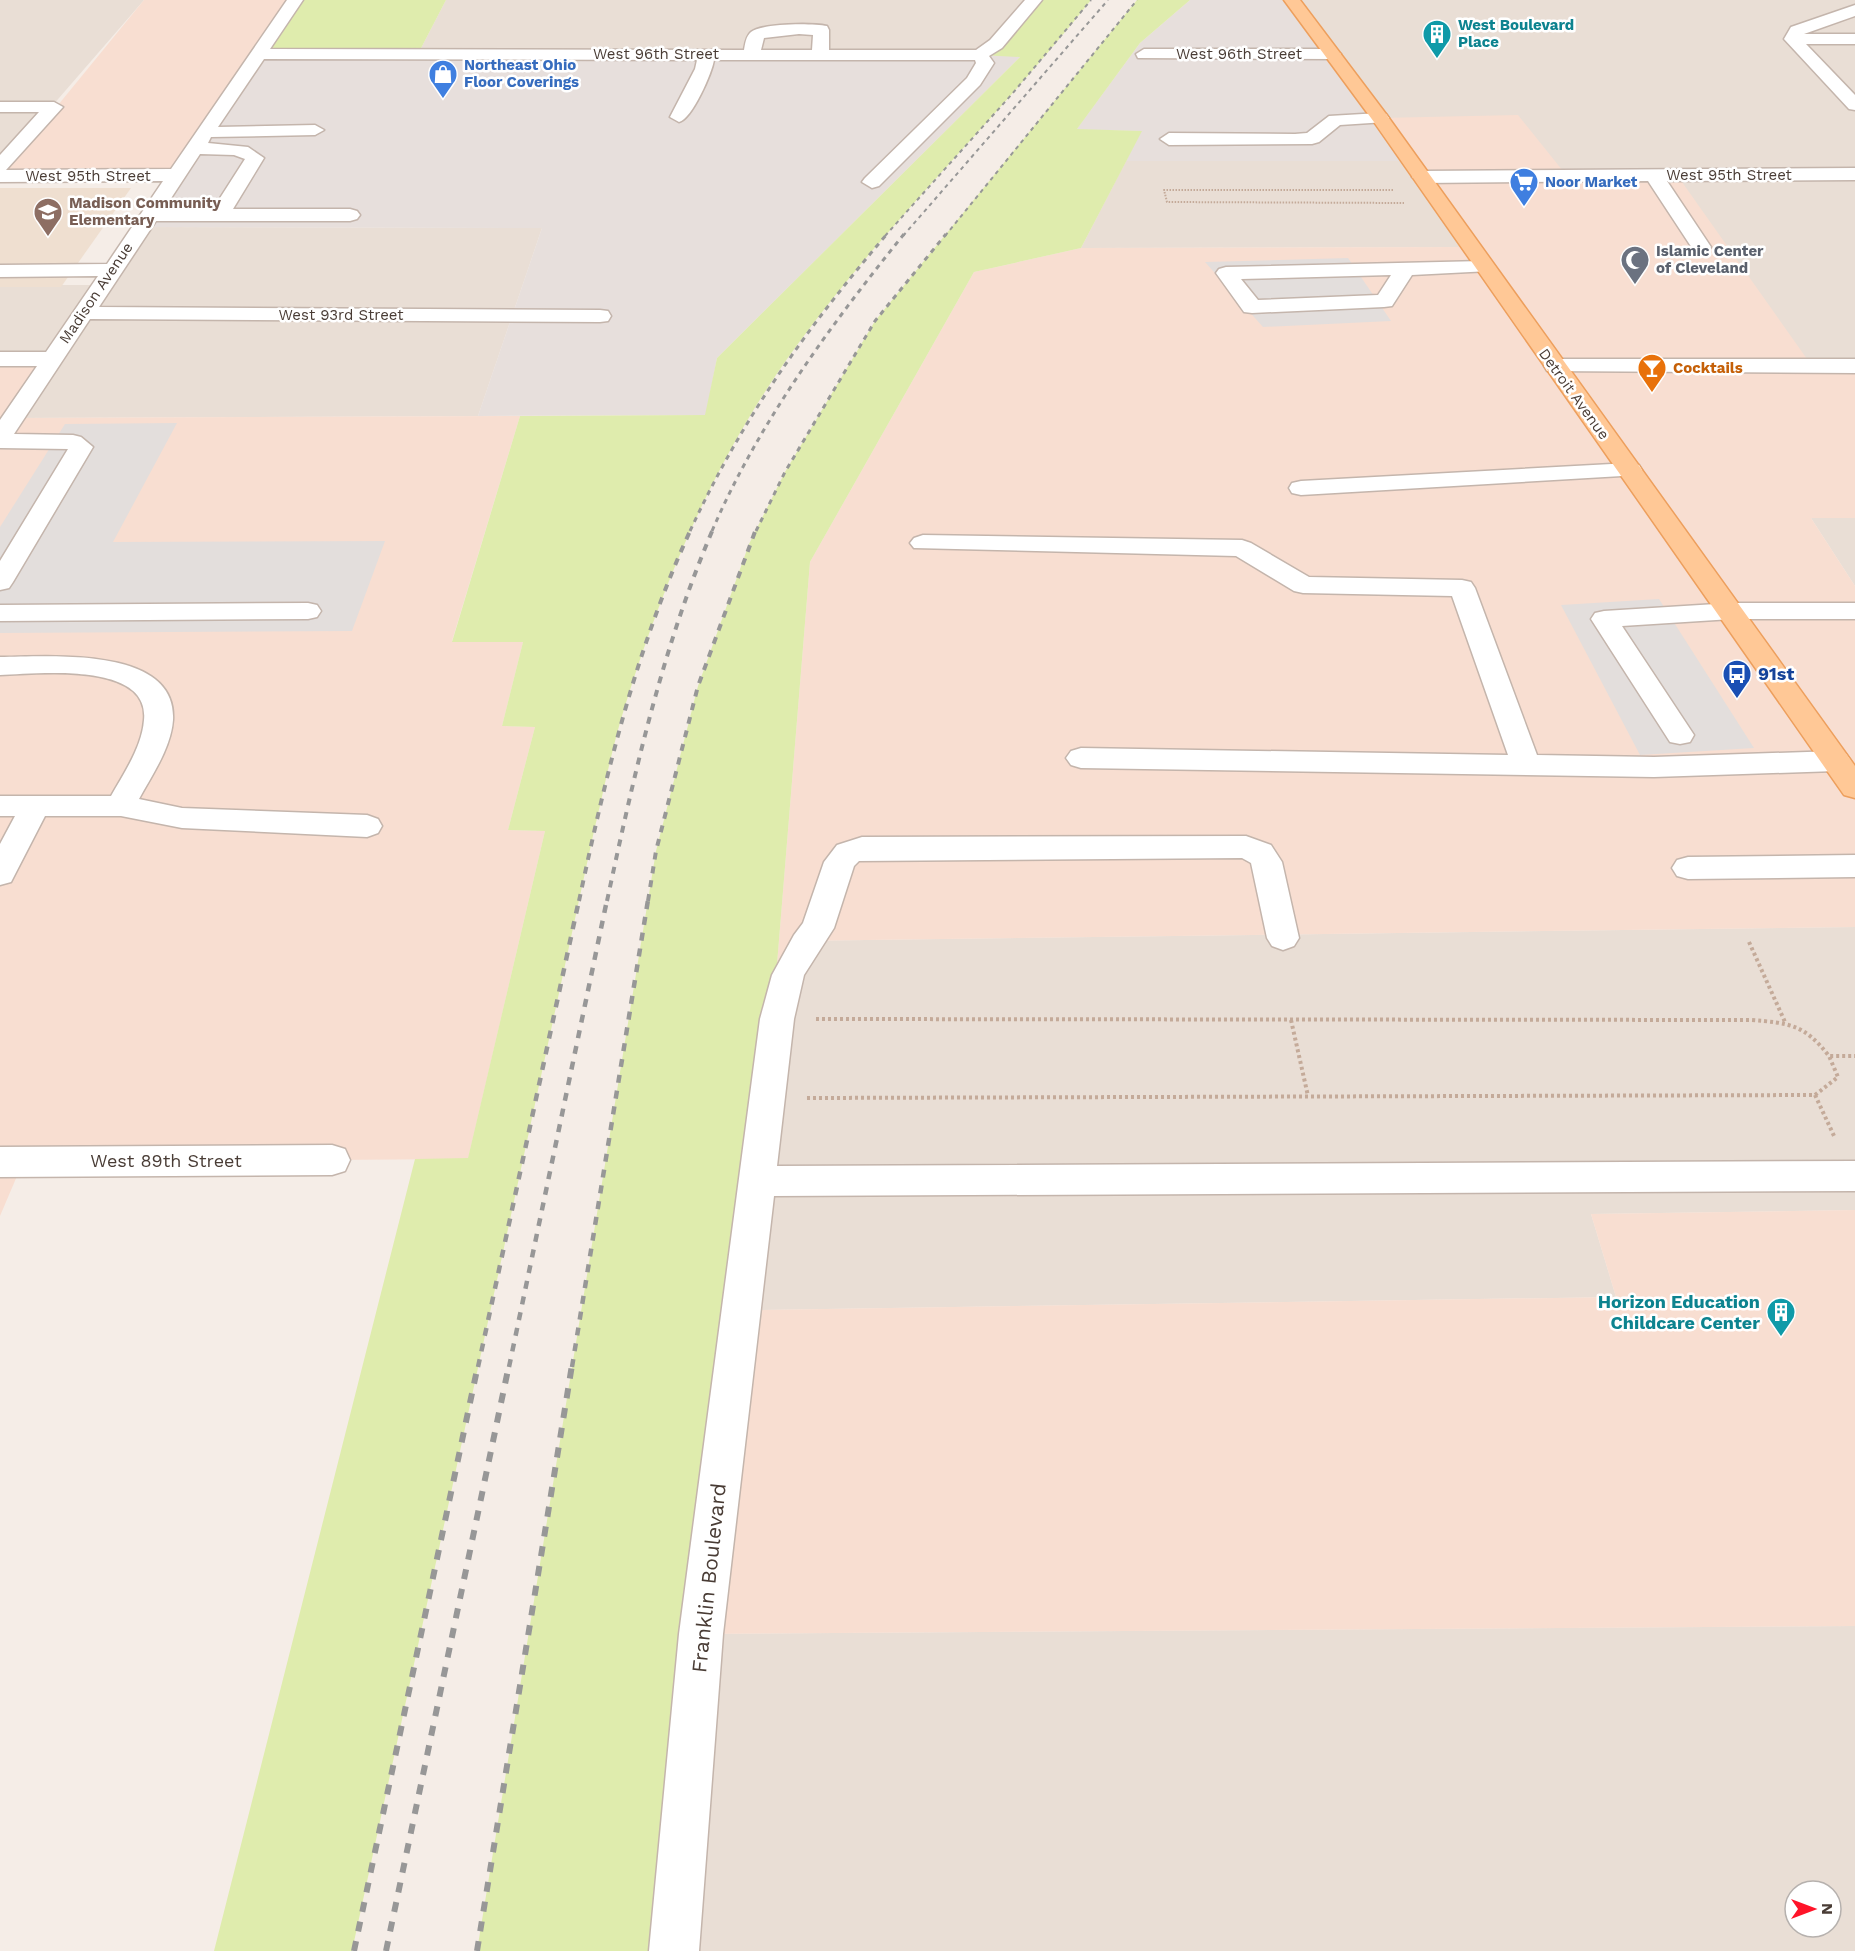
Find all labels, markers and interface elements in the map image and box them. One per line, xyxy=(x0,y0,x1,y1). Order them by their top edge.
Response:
place label: West Boulevard Place xyxy=(1458,16,1574,51)
building icon: West Boulevard Place xyxy=(1421,18,1453,60)
street label: West 96th Street xyxy=(593,45,720,63)
street label: West 96th Street xyxy=(1176,45,1303,63)
place label: Northeast Ohio Floor Coverings xyxy=(464,56,579,91)
shop icon: Northeast Ohio Floor Coverings xyxy=(427,58,459,100)
supermarket icon: Noor Market xyxy=(1508,166,1540,208)
street label: West 95th Street xyxy=(1666,166,1793,184)
street label: West 95th Street xyxy=(25,167,152,185)
place label: Noor Market xyxy=(1545,173,1638,191)
place label: Madison Community Elementary xyxy=(69,194,221,229)
school or university icon: Madison Community Elementary xyxy=(32,196,64,238)
street label: Madison Avenue xyxy=(55,239,137,347)
place label: Islamic Center of Cleveland xyxy=(1656,242,1764,277)
mosque icon: Islamic Center of Cleveland xyxy=(1619,244,1651,286)
street label: West 93rd Street xyxy=(278,306,404,324)
street label: Detroit Avenue xyxy=(1535,345,1613,443)
bar icon: Cocktails xyxy=(1636,352,1668,394)
place label: Cocktails xyxy=(1673,359,1743,377)
bus stop icon: 91st xyxy=(1721,658,1753,700)
place label: 91st xyxy=(1758,663,1794,684)
street label: West 89th Street xyxy=(90,1150,242,1171)
place label: Horizon Education Childcare Center xyxy=(1598,1291,1760,1333)
building icon: Horizon Education Childcare Center xyxy=(1765,1296,1797,1338)
street label: Franklin Boulevard xyxy=(686,1482,731,1674)
north arrow xyxy=(1783,1879,1843,1939)
text: N xyxy=(1818,1903,1837,1915)

